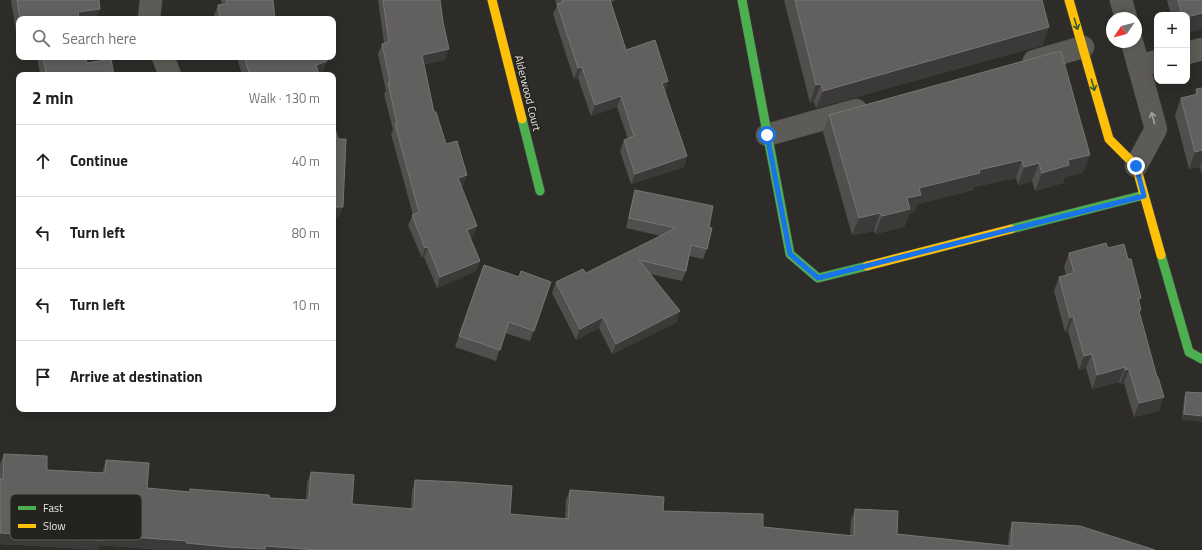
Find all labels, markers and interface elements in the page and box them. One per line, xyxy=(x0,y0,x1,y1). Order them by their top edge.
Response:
north arrow xyxy=(1106,12,1142,48)
map controls xyxy=(1154,12,1190,84)
button: + xyxy=(1154,12,1190,48)
search box xyxy=(16,16,336,60)
one-way arrow xyxy=(1073,17,1080,30)
icon: search xyxy=(30,27,52,49)
text: Search here xyxy=(62,27,136,50)
button: − xyxy=(1154,48,1190,84)
street label: Alderwood Court xyxy=(511,53,545,133)
one-way arrow xyxy=(1090,78,1098,91)
text: 2 min xyxy=(32,85,73,111)
text: Walk · 130 m xyxy=(249,88,320,108)
one-way arrow xyxy=(1149,112,1156,125)
route start xyxy=(758,126,776,144)
text: Continue xyxy=(70,149,128,172)
icon: ahead xyxy=(32,150,54,172)
text: 40 m xyxy=(292,151,320,171)
route end xyxy=(1127,157,1145,175)
text: Turn left xyxy=(70,221,125,244)
icon: left xyxy=(32,222,54,244)
text: 80 m xyxy=(292,223,320,243)
text: Turn left xyxy=(70,293,125,316)
icon: left xyxy=(32,294,54,316)
text: 10 m xyxy=(292,295,320,315)
text: Arrive at destination xyxy=(70,365,203,388)
icon: arrive xyxy=(32,366,54,388)
legend xyxy=(10,494,142,540)
text: Fast xyxy=(43,500,63,516)
text: Slow xyxy=(43,518,66,534)

